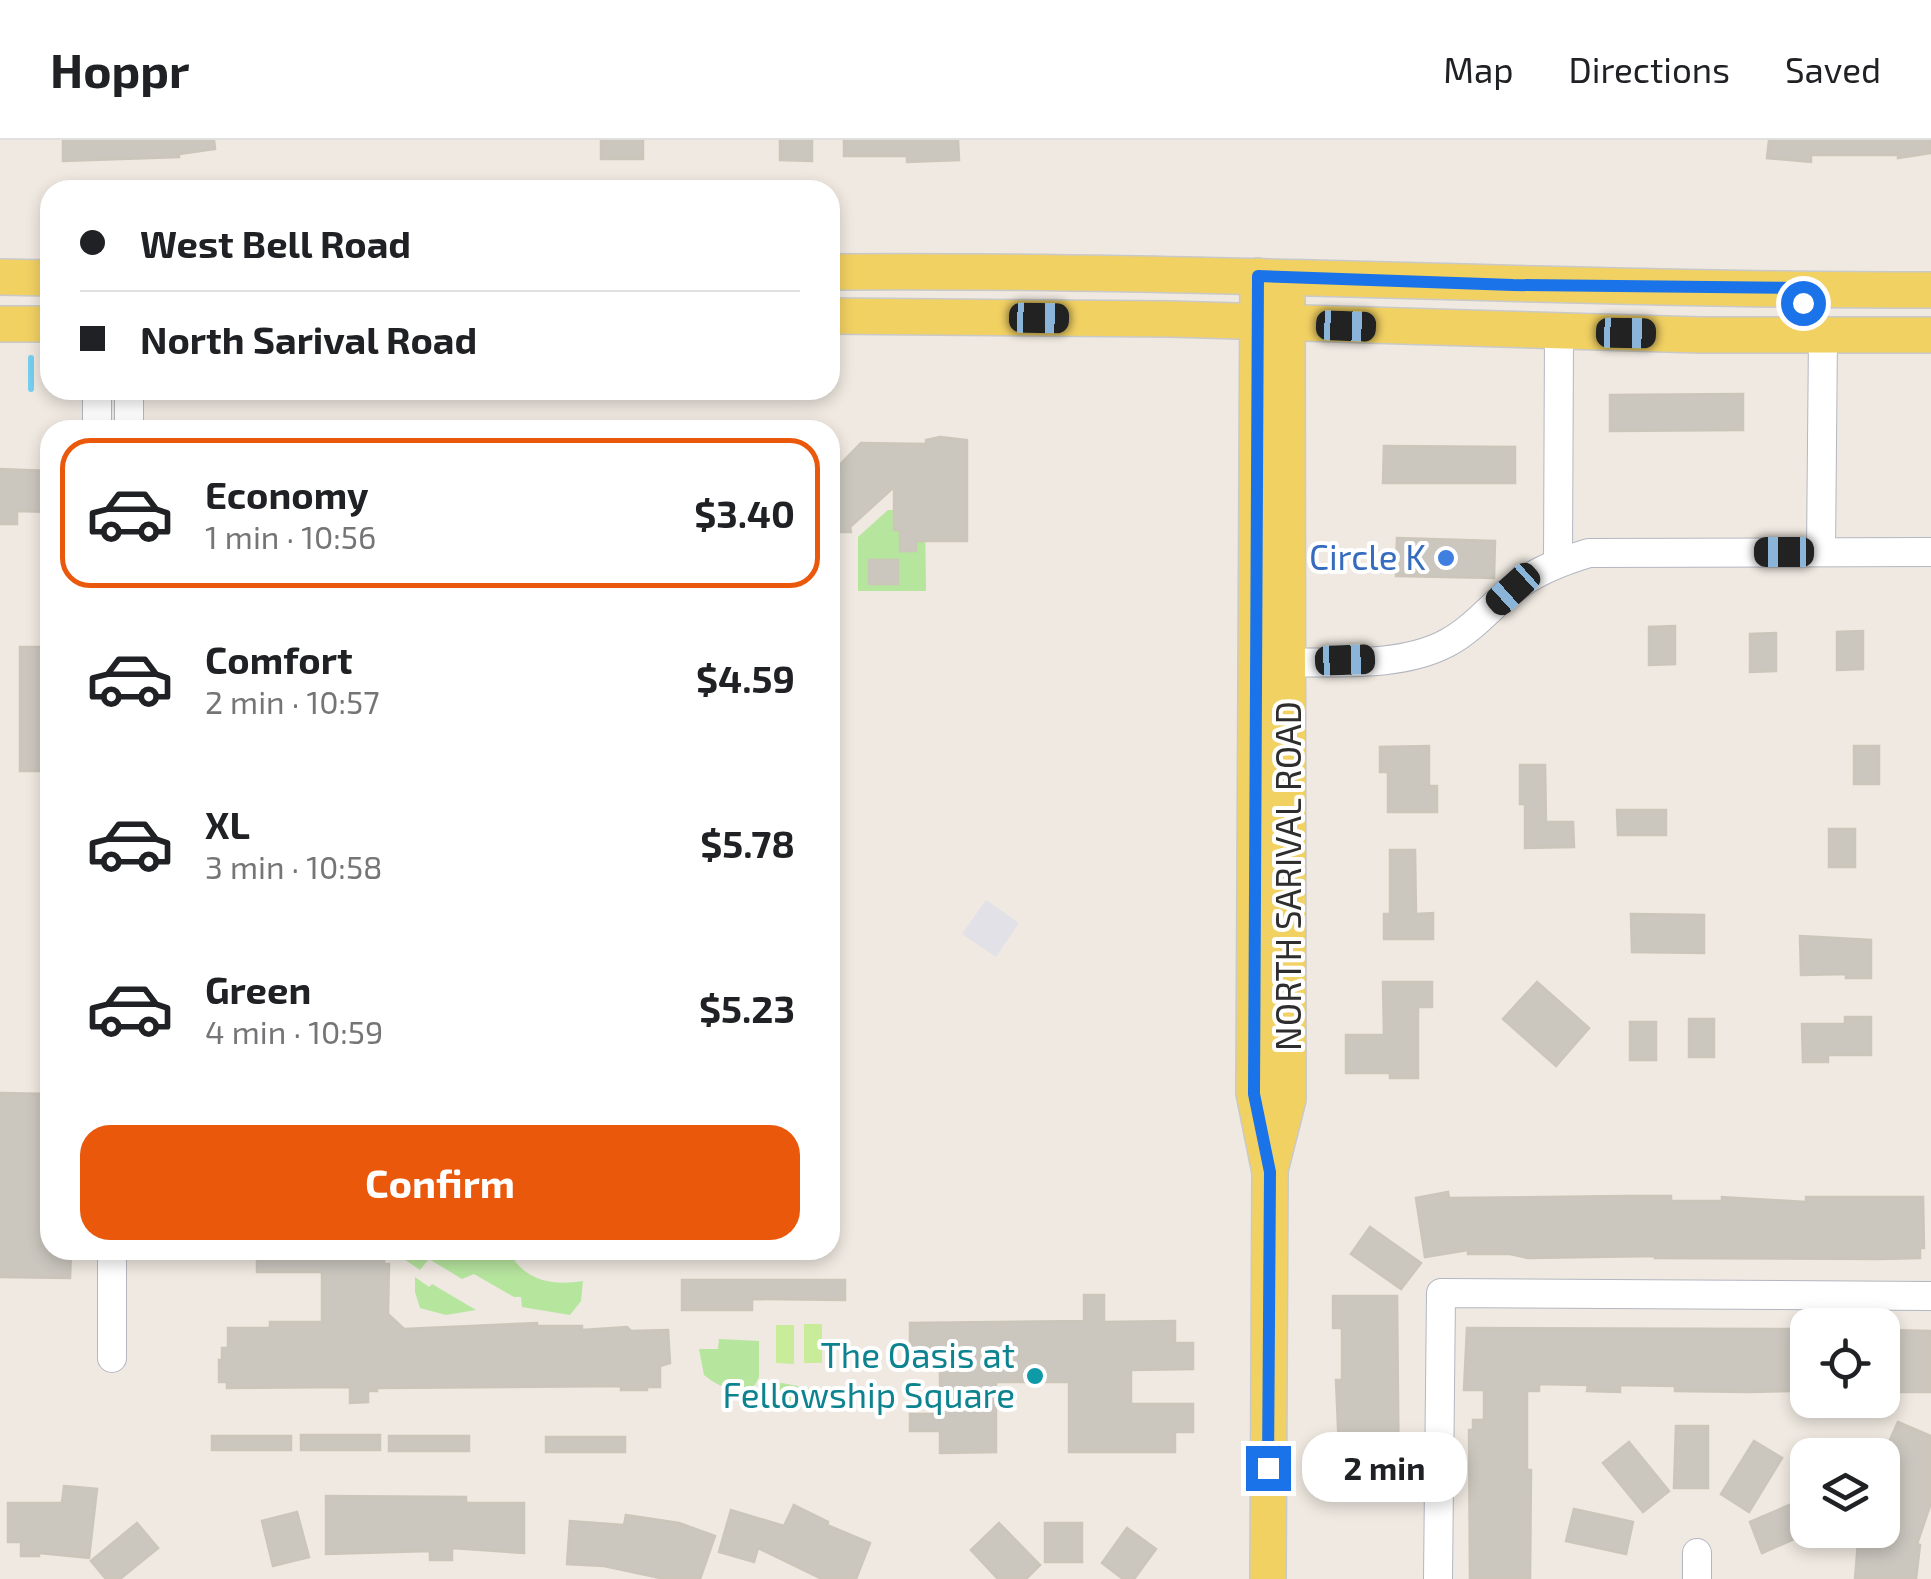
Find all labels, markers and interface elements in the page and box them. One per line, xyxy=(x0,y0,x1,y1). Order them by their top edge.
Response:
text: Hoppr xyxy=(50,40,190,98)
text: Map xyxy=(1443,48,1514,90)
text: Directions xyxy=(1569,48,1730,90)
text: Saved xyxy=(1785,48,1881,90)
text: West Bell Road xyxy=(140,220,411,266)
route start xyxy=(1781,281,1826,326)
car xyxy=(1009,302,1069,334)
car xyxy=(1315,310,1377,342)
text: North Sarival Road xyxy=(140,316,477,362)
car xyxy=(1596,317,1656,349)
icon: car xyxy=(85,468,175,558)
text: Economy xyxy=(205,471,369,517)
text: $3.40 xyxy=(694,490,795,536)
text: 1 min · 10:56 xyxy=(205,517,376,555)
place label: Circle K xyxy=(1309,535,1426,577)
car xyxy=(1754,537,1814,567)
marker: Circle K xyxy=(1435,547,1457,569)
car xyxy=(1481,558,1545,620)
icon: car xyxy=(85,633,175,723)
text: Comfort xyxy=(205,636,353,682)
car xyxy=(1314,644,1376,676)
text: $4.59 xyxy=(696,655,795,701)
text: 2 min · 10:57 xyxy=(205,682,380,720)
street label: NORTH SARIVAL ROAD xyxy=(1266,701,1308,1051)
icon: car xyxy=(85,798,175,888)
text: XL xyxy=(205,801,250,847)
text: $5.78 xyxy=(700,820,795,866)
text: 3 min · 10:58 xyxy=(205,847,382,885)
icon: car xyxy=(85,963,175,1053)
text: Green xyxy=(205,966,311,1012)
text: $5.23 xyxy=(699,985,795,1031)
text: 4 min · 10:59 xyxy=(205,1012,383,1050)
button: Confirm xyxy=(80,1125,800,1240)
map controls xyxy=(1790,1308,1900,1548)
button: locate xyxy=(1790,1308,1900,1418)
place label: The Oasis at Fellowship Square xyxy=(722,1333,1015,1415)
marker: The Oasis at Fellowship Square xyxy=(1024,1365,1046,1387)
callout: 2 min xyxy=(1303,1433,1468,1503)
button: layers xyxy=(1790,1438,1900,1548)
route end xyxy=(1246,1446,1291,1491)
text: 2 min xyxy=(1344,1448,1425,1486)

